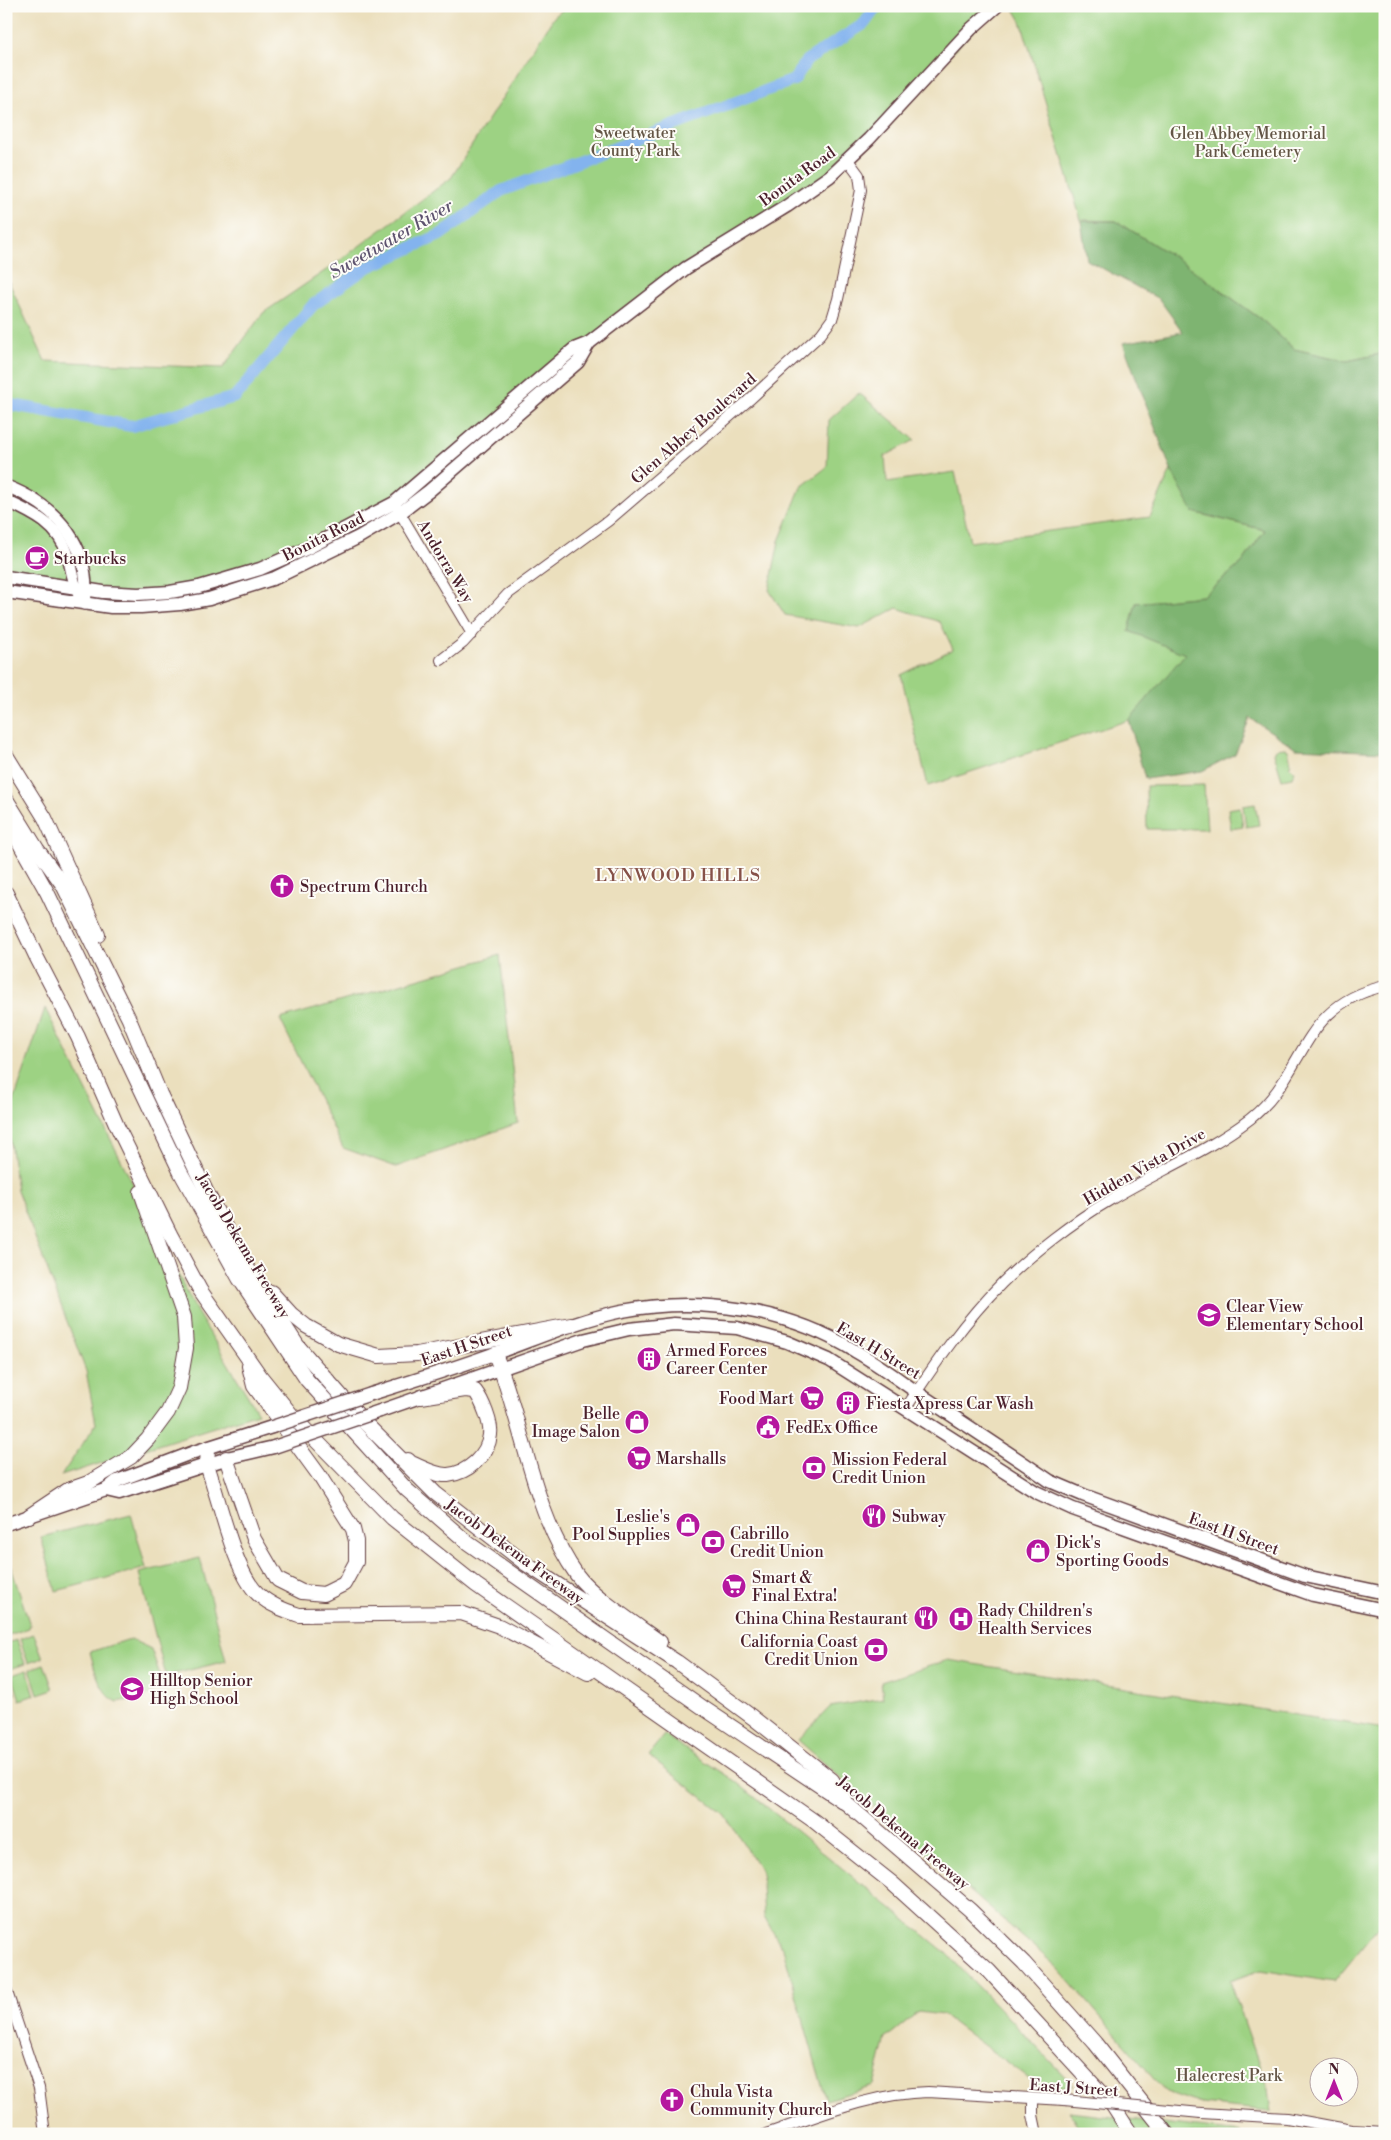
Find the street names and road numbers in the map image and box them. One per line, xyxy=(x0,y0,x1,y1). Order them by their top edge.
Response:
street label: Bonita Road xyxy=(755,142,840,212)
street label: Glen Abbey Boulevard xyxy=(627,369,760,489)
street label: Bonita Road xyxy=(278,508,368,567)
street label: Andorra Way xyxy=(412,516,478,607)
street label: Hidden Vista Drive xyxy=(1080,1124,1209,1210)
street label: Jacob Dekema Freeway xyxy=(191,1168,295,1322)
street label: East H Street xyxy=(833,1318,925,1384)
street label: East H Street xyxy=(418,1321,515,1371)
street label: Jacob Dekema Freeway xyxy=(440,1494,588,1609)
street label: East H Street xyxy=(1186,1508,1282,1560)
street label: Jacob Dekema Freeway xyxy=(832,1771,974,1894)
street label: East J Street xyxy=(1029,2075,1120,2101)

